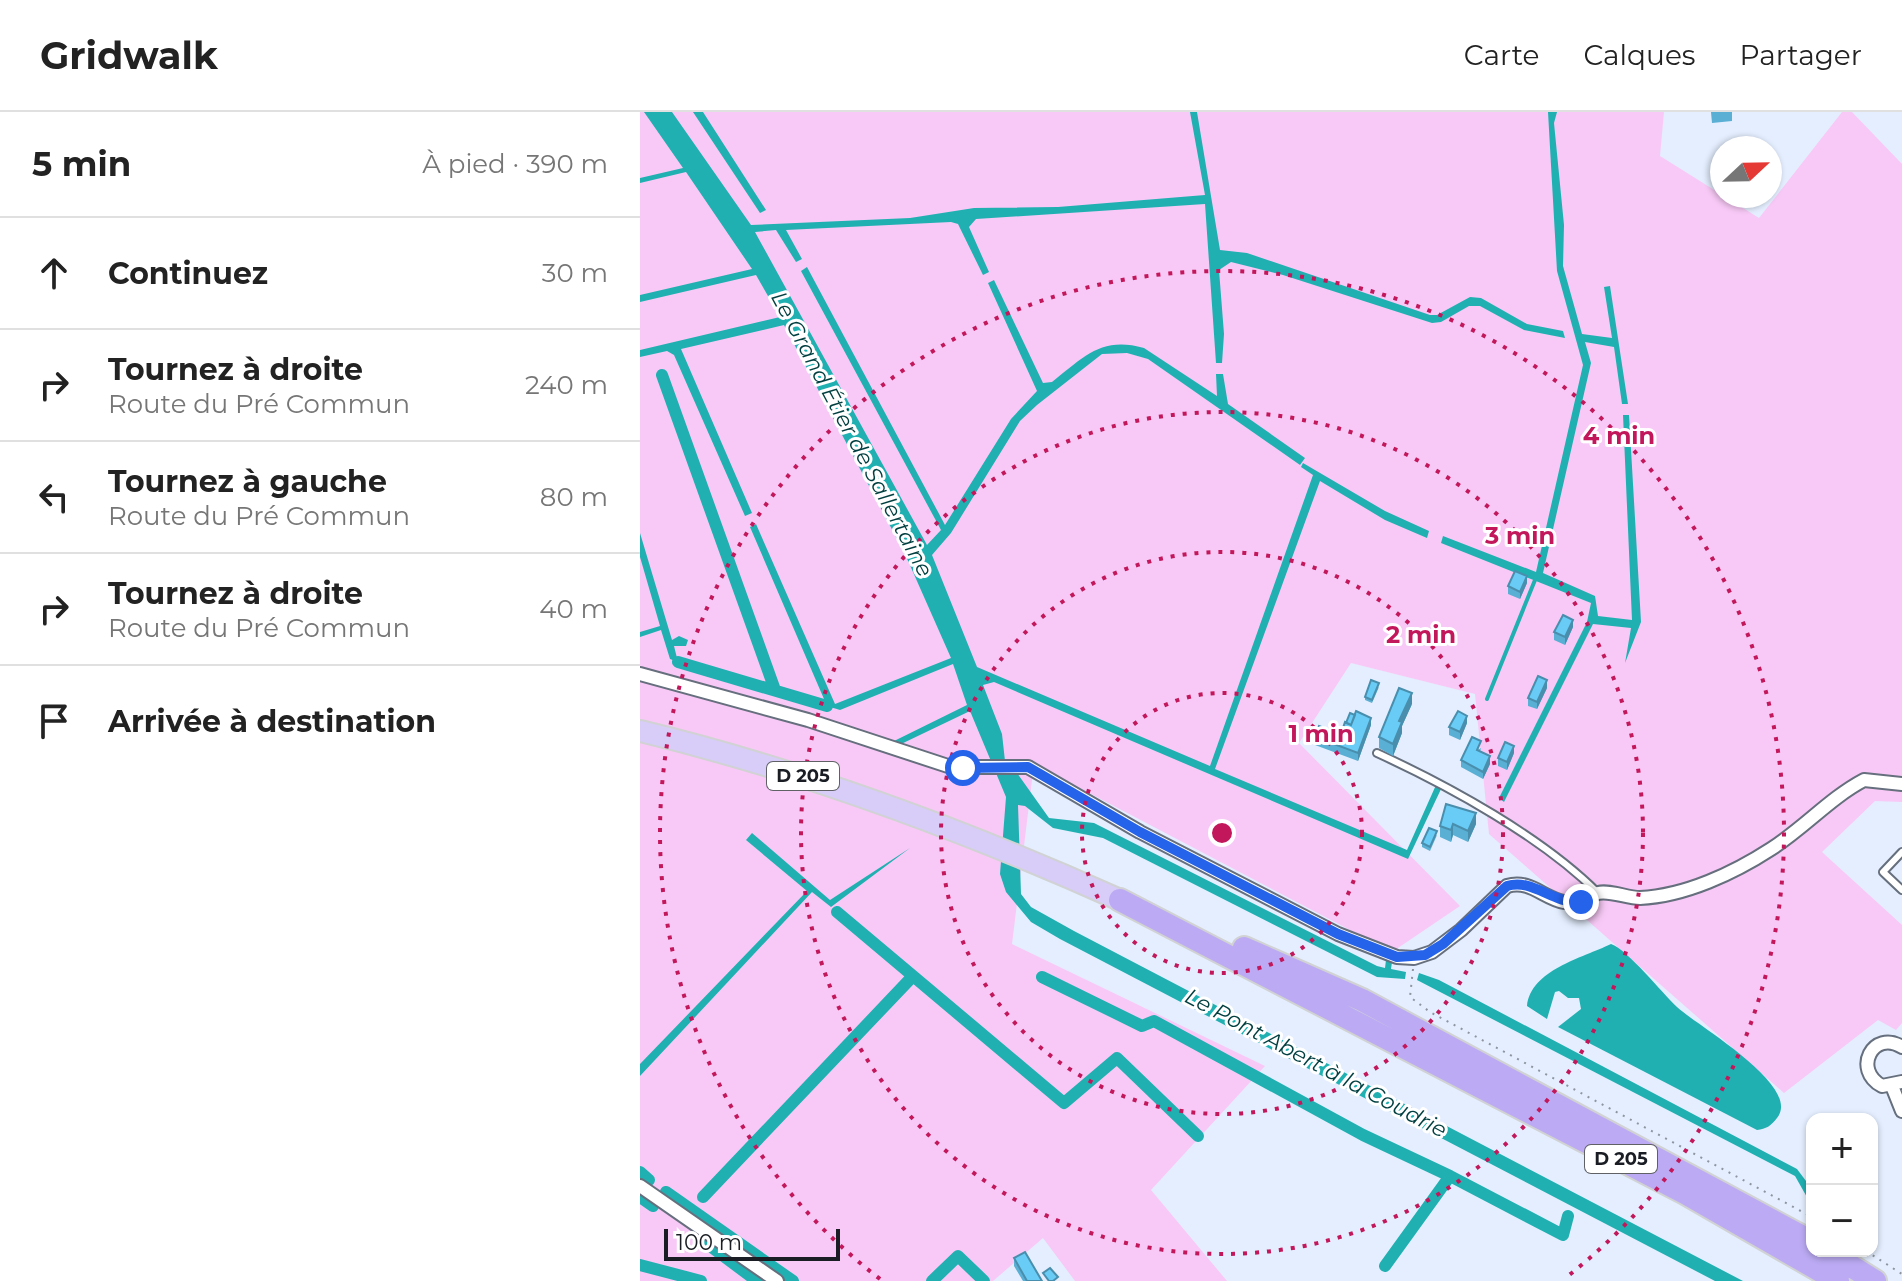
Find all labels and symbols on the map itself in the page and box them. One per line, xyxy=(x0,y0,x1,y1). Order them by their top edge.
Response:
north arrow xyxy=(1710,136,1782,208)
water label: Le Grand Étier de Sallertaine xyxy=(765,287,939,581)
text: 4 min xyxy=(1583,421,1655,450)
text: 3 min xyxy=(1484,521,1555,550)
text: 2 min xyxy=(1386,620,1456,649)
text: 1 min xyxy=(1288,719,1354,748)
route start xyxy=(945,750,981,786)
road number: D 205 xyxy=(767,762,839,790)
centre of rings xyxy=(1208,819,1236,847)
route end xyxy=(1563,884,1599,920)
water label: Le Pont Abert à la Coudrie xyxy=(1181,982,1451,1144)
road number: D 205 xyxy=(1585,1145,1657,1173)
scale bar xyxy=(664,1225,840,1261)

